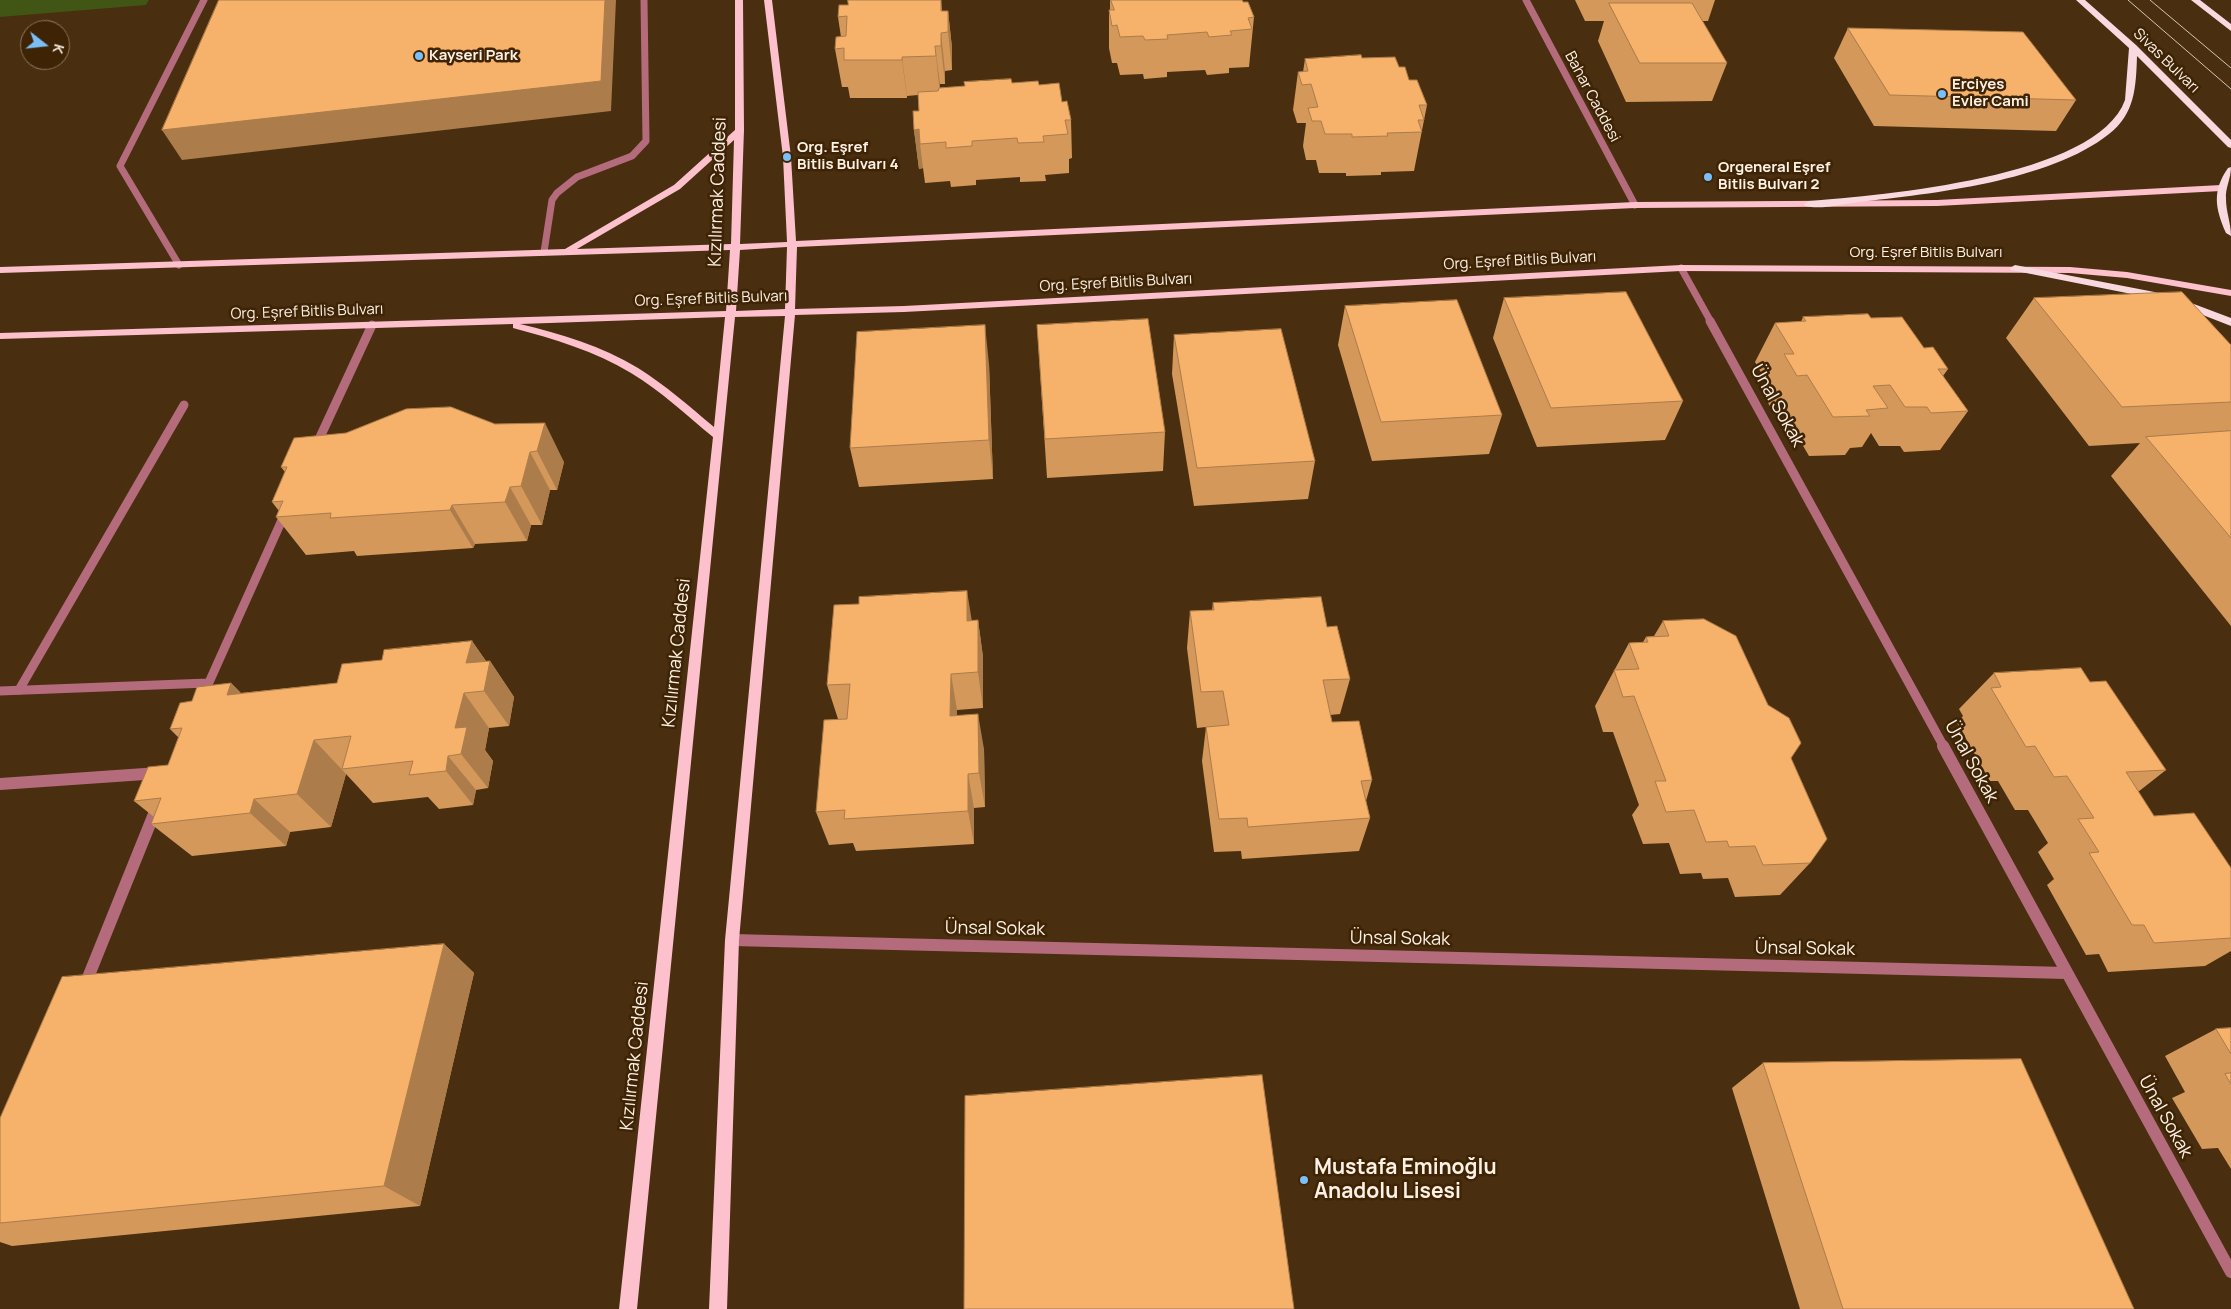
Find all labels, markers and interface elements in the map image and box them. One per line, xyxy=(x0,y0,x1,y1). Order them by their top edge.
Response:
north arrow xyxy=(20,20,70,70)
street label: Sivas Bulvarı xyxy=(2129,25,2203,97)
text: K xyxy=(49,42,69,56)
place label: Kayseri Park xyxy=(429,47,518,65)
street label: Bahar Caddesi xyxy=(1561,49,1623,145)
marker: Kayseri Park xyxy=(413,50,425,62)
place label: Erciyes Evler Cami xyxy=(1952,76,2029,111)
marker: Erciyes Evler Cami xyxy=(1936,88,1948,100)
street label: Kızılırmak Caddesi xyxy=(705,117,731,267)
place label: Org. Eşref Bitlis Bulvarı 4 xyxy=(797,139,899,174)
marker: Org. Eşref Bitlis Bulvarı 4 xyxy=(781,151,793,163)
place label: Orgeneral Eşref Bitlis Bulvarı 2 xyxy=(1718,159,1830,194)
marker: Orgeneral Eşref Bitlis Bulvarı 2 xyxy=(1702,171,1714,183)
street label: Org. Eşref Bitlis Bulvarı xyxy=(1849,244,2003,262)
street label: Org. Eşref Bitlis Bulvarı xyxy=(1443,248,1597,274)
street label: Org. Eşref Bitlis Bulvarı xyxy=(1039,270,1193,296)
street label: Org. Eşref Bitlis Bulvarı xyxy=(634,287,788,311)
street label: Org. Eşref Bitlis Bulvarı xyxy=(230,300,384,324)
street label: Ünal Sokak xyxy=(1746,361,1808,451)
street label: Kızılırmak Caddesi xyxy=(658,577,696,729)
street label: Ünal Sokak xyxy=(1940,717,2002,807)
street label: Ünsal Sokak xyxy=(945,917,1045,941)
street label: Ünsal Sokak xyxy=(1350,927,1450,951)
street label: Ünsal Sokak xyxy=(1755,937,1855,961)
street label: Kızılırmak Caddesi xyxy=(616,980,654,1132)
street label: Ünal Sokak xyxy=(2134,1072,2196,1162)
place label: Mustafa Eminoğlu Anadolu Lisesi xyxy=(1314,1155,1497,1205)
marker: Mustafa Eminoğlu Anadolu Lisesi xyxy=(1298,1174,1310,1186)

